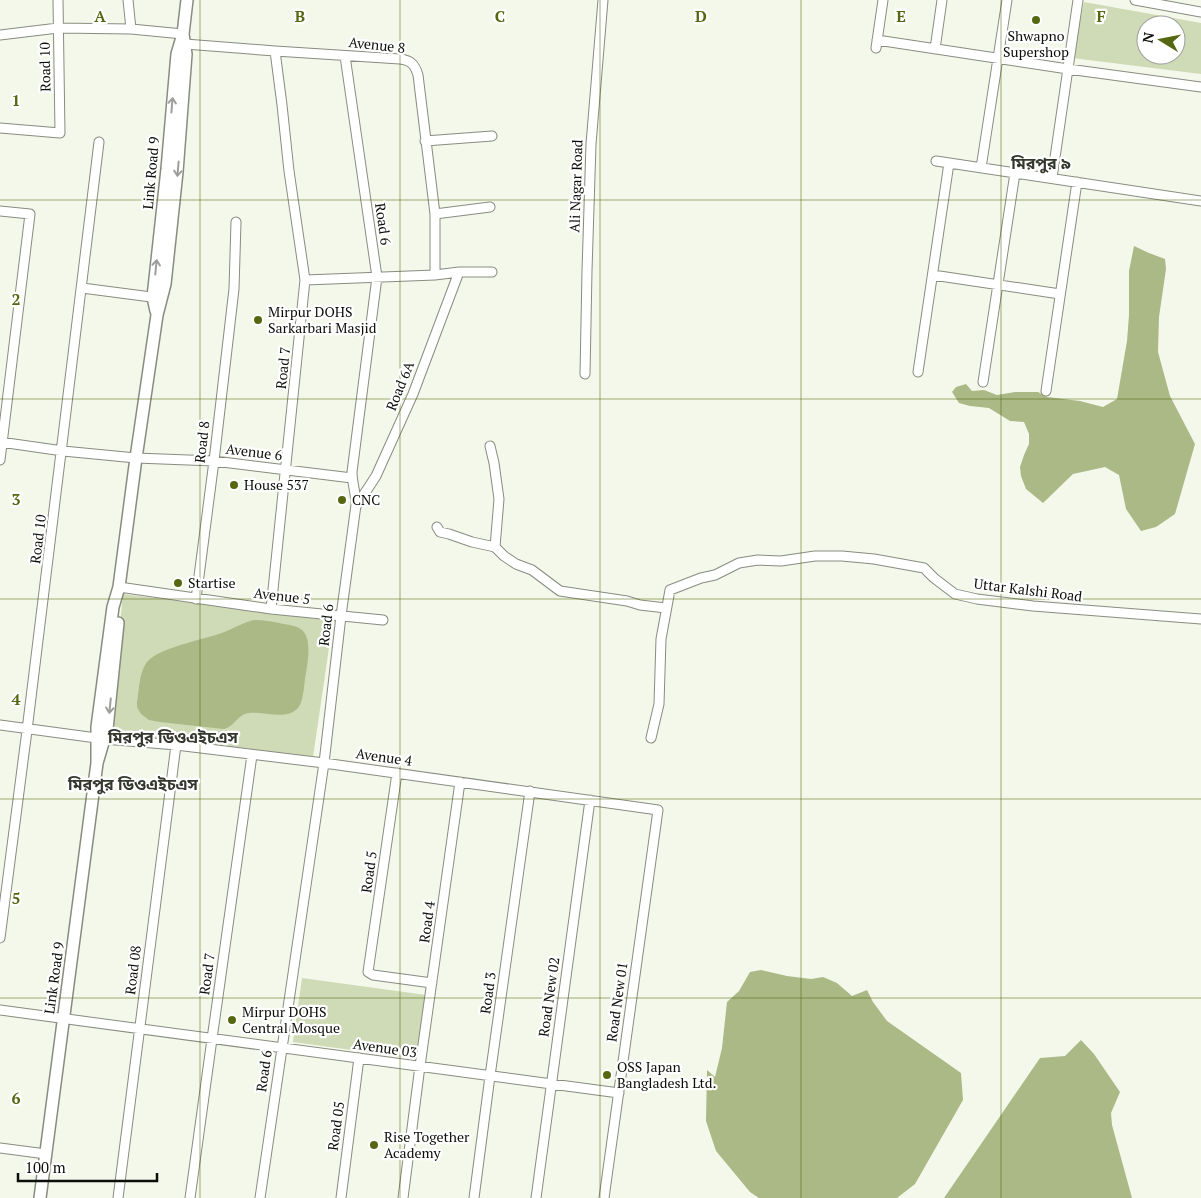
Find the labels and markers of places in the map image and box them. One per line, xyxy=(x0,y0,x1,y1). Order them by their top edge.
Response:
marker: Shwapno Supershop xyxy=(1030,14,1042,26)
place label: Shwapno Supershop xyxy=(1003,26,1069,61)
place label: Mirpur DOHS Sarkarbari Masjid xyxy=(268,302,377,337)
marker: Mirpur DOHS Sarkarbari Masjid xyxy=(252,314,264,326)
place label: House 537 xyxy=(244,475,309,494)
marker: House 537 xyxy=(228,479,240,491)
place label: CNC xyxy=(352,490,380,509)
marker: CNC xyxy=(336,494,348,506)
place label: Startise xyxy=(188,573,236,592)
marker: Startise xyxy=(172,577,184,589)
place label: Mirpur DOHS Central Mosque xyxy=(242,1002,340,1037)
marker: Mirpur DOHS Central Mosque xyxy=(226,1014,238,1026)
place label: OSS Japan Bangladesh Ltd. xyxy=(617,1057,716,1092)
marker: OSS Japan Bangladesh Ltd. xyxy=(601,1069,613,1081)
place label: Rise Together Academy xyxy=(384,1127,470,1162)
marker: Rise Together Academy xyxy=(368,1139,380,1151)

